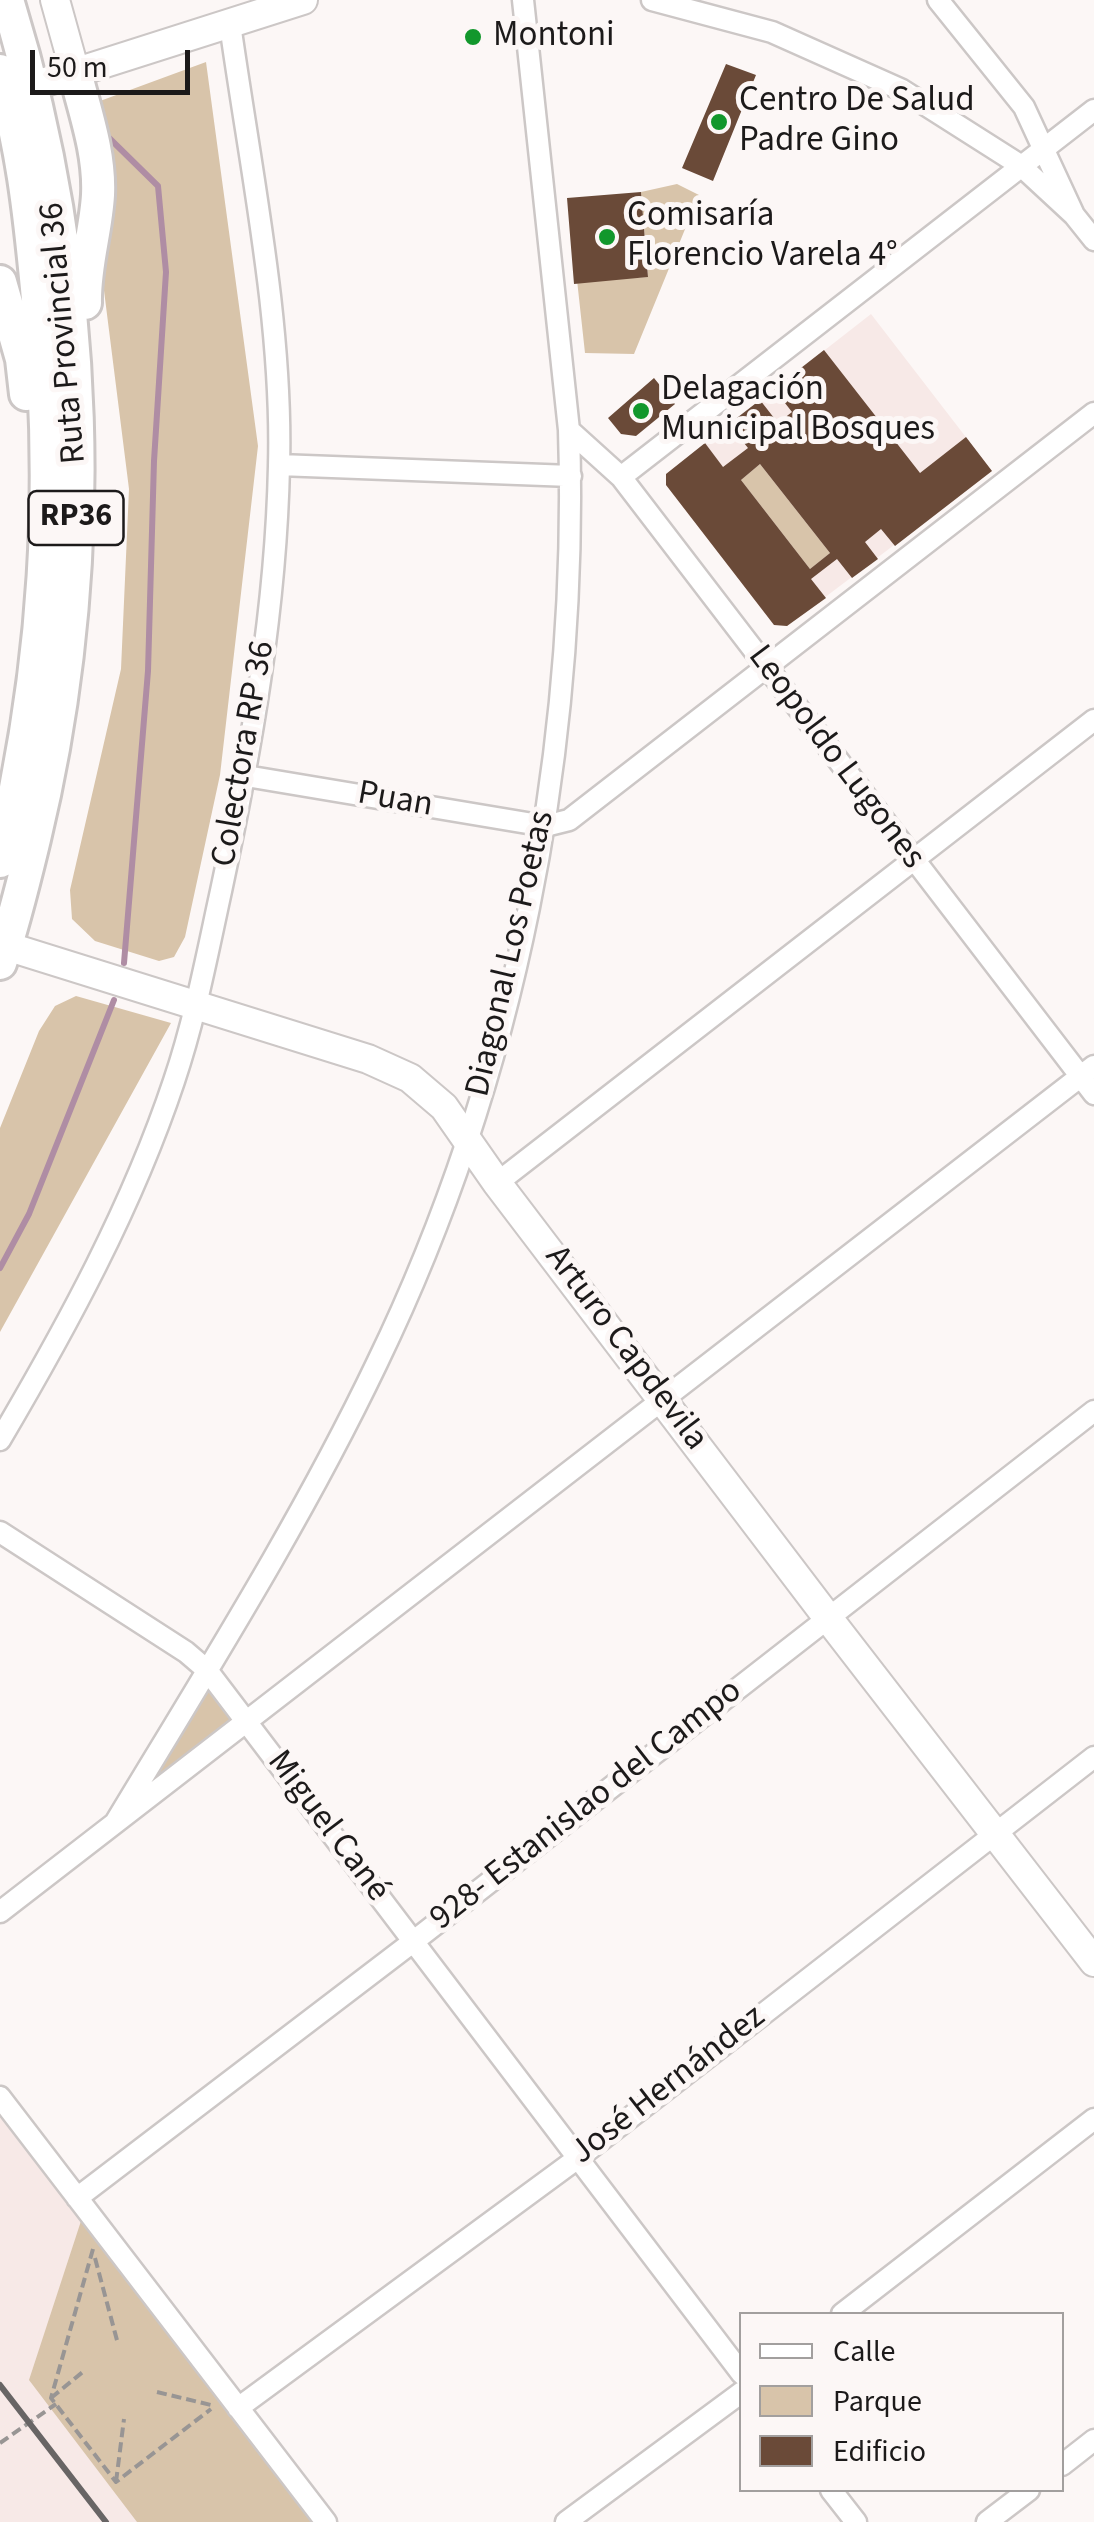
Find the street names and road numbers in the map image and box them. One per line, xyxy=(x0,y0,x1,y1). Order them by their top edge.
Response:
street label: Ruta Provincial 36 xyxy=(33,201,97,465)
road number: RP36 xyxy=(28,491,124,545)
street label: Colectora RP 36 xyxy=(204,638,286,870)
street label: Leopoldo Lugones xyxy=(737,638,933,878)
street label: Puan xyxy=(354,774,436,828)
street label: Diagonal Los Poetas xyxy=(459,807,565,1101)
street label: Arturo Capdevila xyxy=(534,1238,716,1460)
street label: 928- Estanislao del Campo xyxy=(423,1671,751,1941)
street label: Miguel Cané xyxy=(257,1743,397,1911)
street label: José Hernández xyxy=(564,1997,774,2175)

